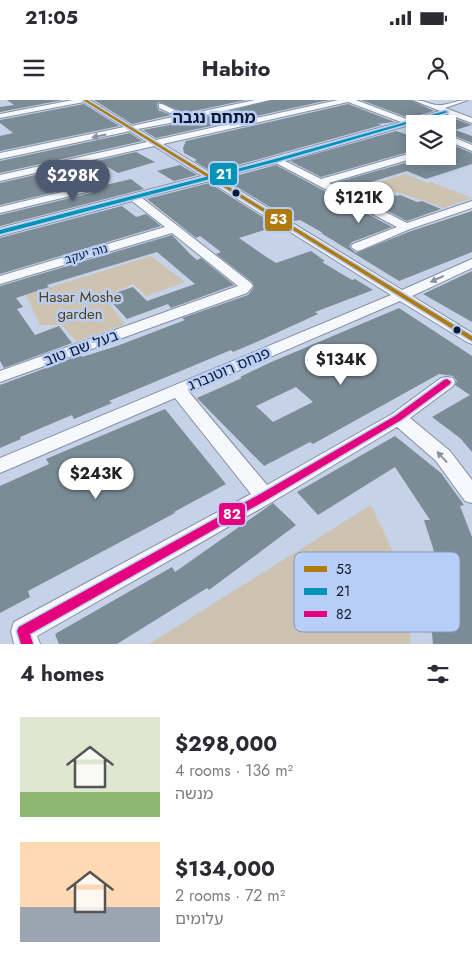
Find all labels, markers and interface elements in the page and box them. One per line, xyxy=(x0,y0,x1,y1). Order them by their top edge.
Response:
text: 21:05 xyxy=(25,4,78,31)
text: Habito xyxy=(202,52,270,84)
icon: menu xyxy=(20,54,48,82)
icon: person xyxy=(424,54,452,82)
district label: מתחם נגבה xyxy=(172,106,256,129)
map controls xyxy=(406,115,456,165)
button: layers xyxy=(406,115,456,165)
one-way arrow xyxy=(91,132,107,140)
pin: $298K xyxy=(38,159,108,202)
line badge: 21 xyxy=(209,162,238,186)
text: $298K xyxy=(47,164,99,187)
text: 21 xyxy=(216,164,232,184)
pin: $121K xyxy=(324,182,394,224)
text: $121K xyxy=(335,186,383,209)
unlabelled marker xyxy=(231,188,241,198)
line badge: 53 xyxy=(264,208,293,232)
text: 53 xyxy=(269,209,287,229)
street label: נוה יעקב xyxy=(62,239,110,269)
one-way arrow xyxy=(430,275,444,283)
park label: Hasar Moshe garden xyxy=(39,286,122,325)
street label: בעל שם טוב xyxy=(41,324,122,372)
unlabelled marker xyxy=(452,325,462,335)
street label: פנחס רוטנברג xyxy=(184,342,274,396)
pin: $134K xyxy=(306,344,376,386)
text: $134K xyxy=(316,348,366,371)
one-way arrow xyxy=(436,451,448,463)
pin: $243K xyxy=(61,458,131,500)
text: $243K xyxy=(70,462,122,485)
line badge: 82 xyxy=(218,502,246,526)
text: 82 xyxy=(223,504,241,524)
legend xyxy=(294,552,460,632)
text: 53 xyxy=(336,559,352,579)
text: 21 xyxy=(336,581,350,601)
text: 82 xyxy=(336,604,352,624)
text: 4 homes xyxy=(20,659,104,689)
icon: filters xyxy=(424,660,452,688)
text: $298,000 xyxy=(175,729,277,759)
icon: home xyxy=(60,737,120,797)
text: 4 rooms · 136 m² xyxy=(175,759,293,782)
text: מנשה xyxy=(175,782,213,805)
text: $134,000 xyxy=(175,854,275,884)
icon: home xyxy=(60,862,120,922)
text: 2 rooms · 72 m² xyxy=(175,884,285,907)
text: עלומים xyxy=(175,907,223,930)

